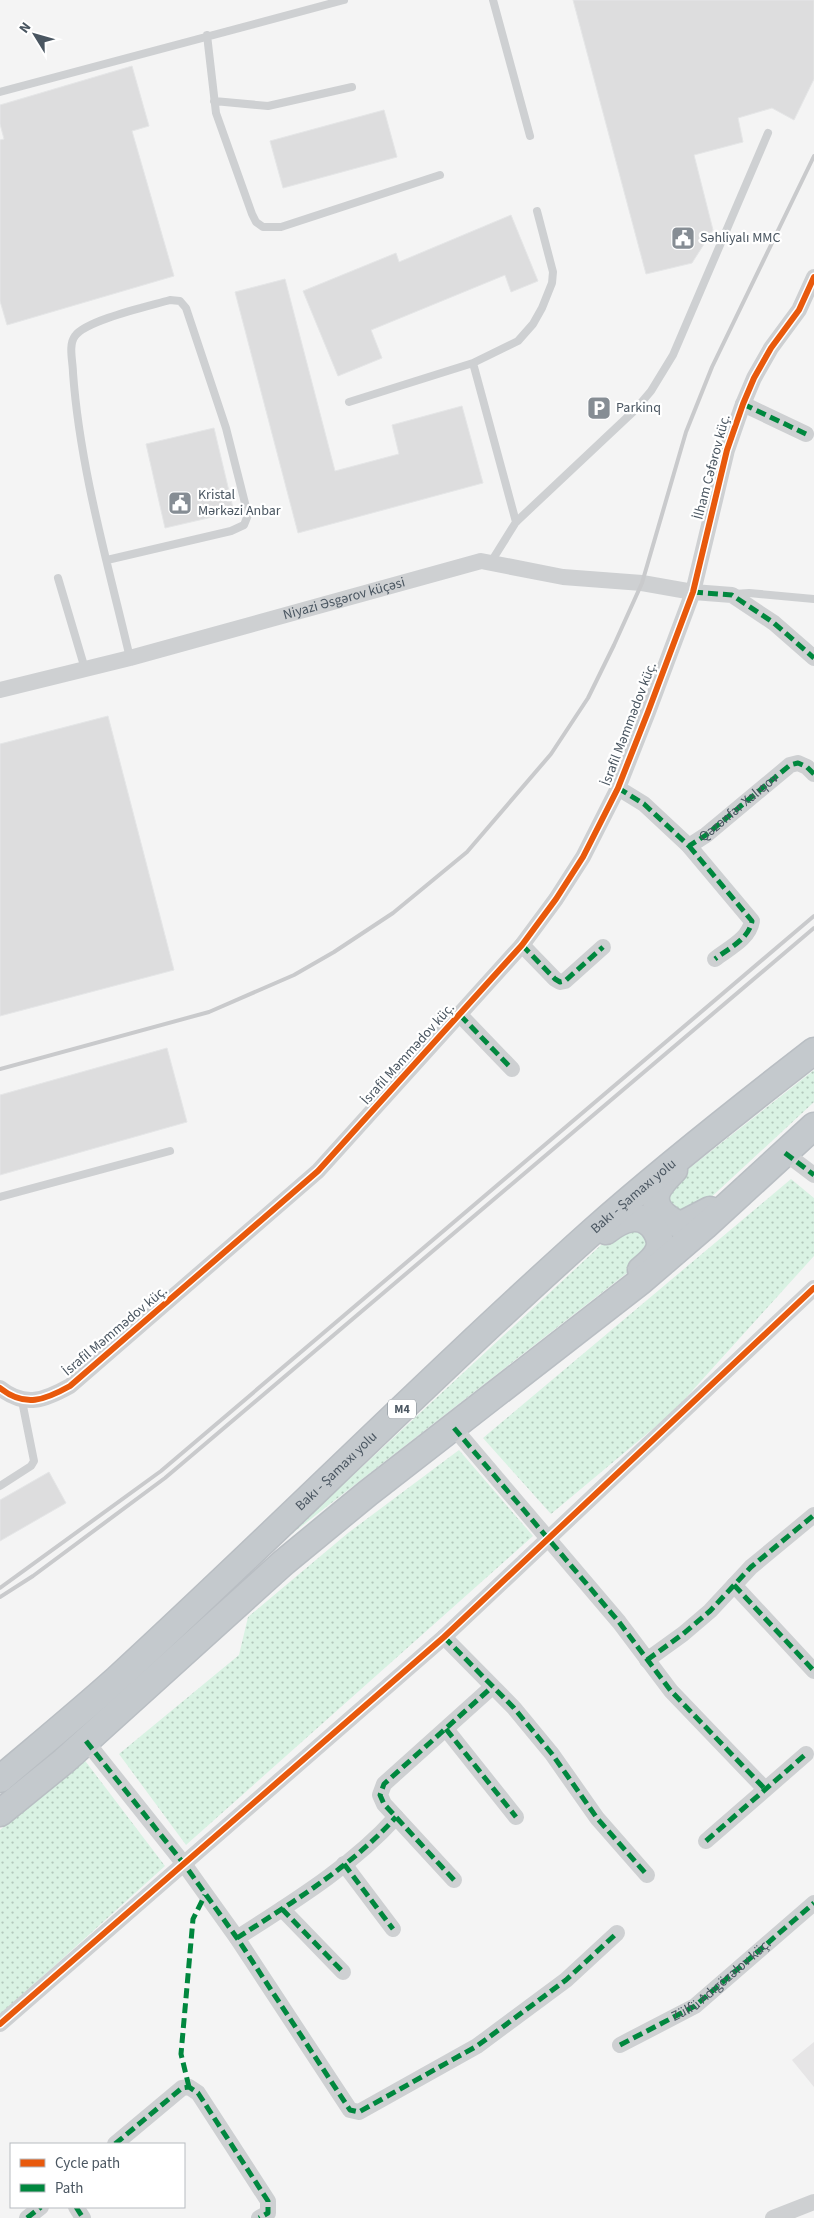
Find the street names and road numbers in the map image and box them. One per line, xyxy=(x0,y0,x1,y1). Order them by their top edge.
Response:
street label: İlham Cəfərov küç. xyxy=(688,412,736,522)
street label: Niyazi Əsgərov küçəsi xyxy=(281,572,407,625)
street label: İsrafil Məmmədov küç. xyxy=(596,659,662,789)
street label: Qəzənfər Xalıqov xyxy=(695,768,783,847)
street label: İsrafil Məmmədov küç. xyxy=(357,999,459,1109)
street label: Bakı - Şamaxı yolu xyxy=(586,1154,681,1238)
street label: İsrafil Məmmədov küç. xyxy=(58,1281,172,1381)
road number: M4 xyxy=(388,1400,416,1418)
street label: Bakı - Şamaxı yolu xyxy=(291,1427,382,1516)
street label: Zülfü Adıgözəlov küç. xyxy=(668,1934,776,2027)

